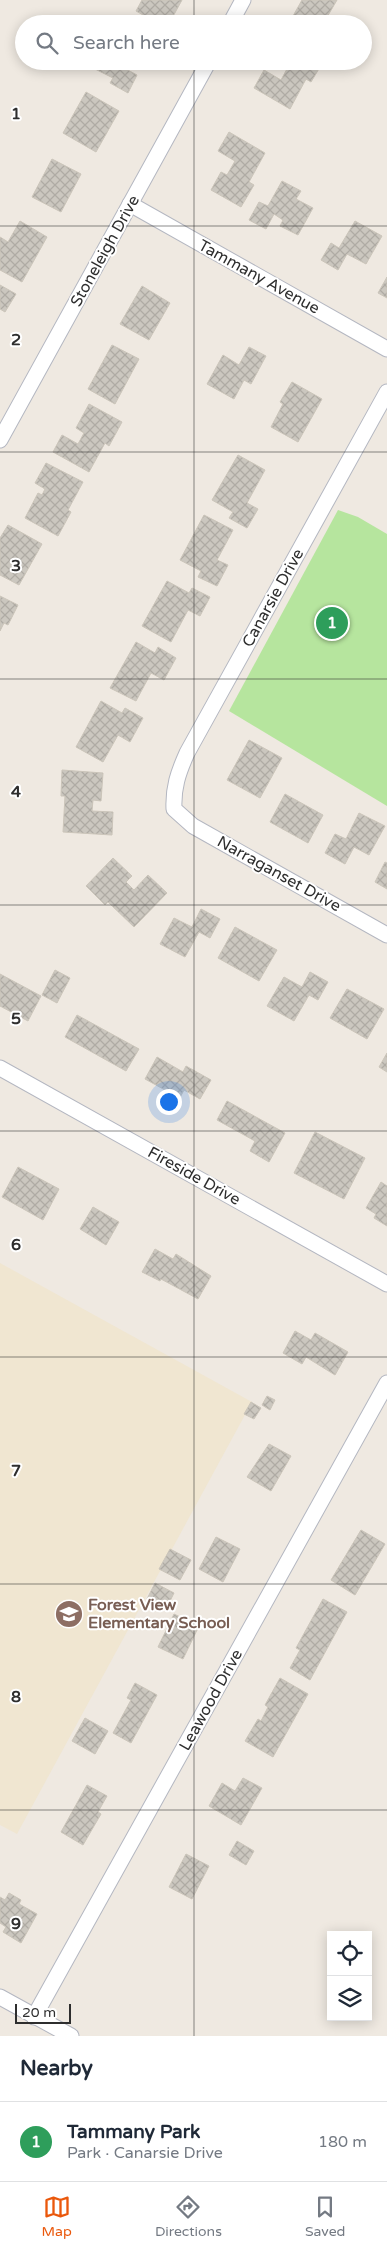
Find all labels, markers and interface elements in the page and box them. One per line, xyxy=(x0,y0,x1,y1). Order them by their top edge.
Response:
search box xyxy=(15,15,372,70)
icon: search xyxy=(33,29,61,57)
text: Search here xyxy=(73,32,180,54)
text: 1 xyxy=(11,104,21,124)
street label: Stoneleigh Drive xyxy=(66,192,144,310)
street label: Tammany Avenue xyxy=(195,235,323,319)
text: 2 xyxy=(11,330,21,350)
street label: Canarsie Drive xyxy=(238,545,308,651)
text: 3 xyxy=(11,556,21,576)
pin: 1 xyxy=(316,604,348,642)
text: 4 xyxy=(11,782,21,802)
street label: Narraganset Drive xyxy=(214,832,344,916)
text: 5 xyxy=(11,1009,21,1029)
your location xyxy=(156,1089,182,1115)
street label: Fireside Drive xyxy=(144,1142,244,1210)
text: 6 xyxy=(11,1235,21,1255)
text: 7 xyxy=(11,1461,21,1481)
place label: Forest View Elementary School xyxy=(88,1595,230,1633)
school or university icon: Forest View Elementary School xyxy=(54,1599,84,1629)
street label: Leawood Drive xyxy=(175,1646,247,1754)
text: 8 xyxy=(11,1687,21,1707)
text: 9 xyxy=(11,1914,21,1934)
map controls xyxy=(327,1931,372,2021)
button: locate xyxy=(327,1931,372,1976)
button: layers xyxy=(327,1976,372,2021)
scale bar xyxy=(15,2001,71,2024)
text: 20 m xyxy=(22,2004,56,2021)
text: Nearby xyxy=(20,2056,93,2081)
text: Tammany Park xyxy=(67,2121,200,2143)
text: 1 xyxy=(31,2132,41,2152)
text: 180 m xyxy=(318,2132,367,2152)
text: Park · Canarsie Drive xyxy=(67,2143,223,2163)
tab: Map xyxy=(42,2193,72,2240)
tab: Directions xyxy=(155,2193,222,2240)
tab: Saved xyxy=(305,2193,345,2240)

